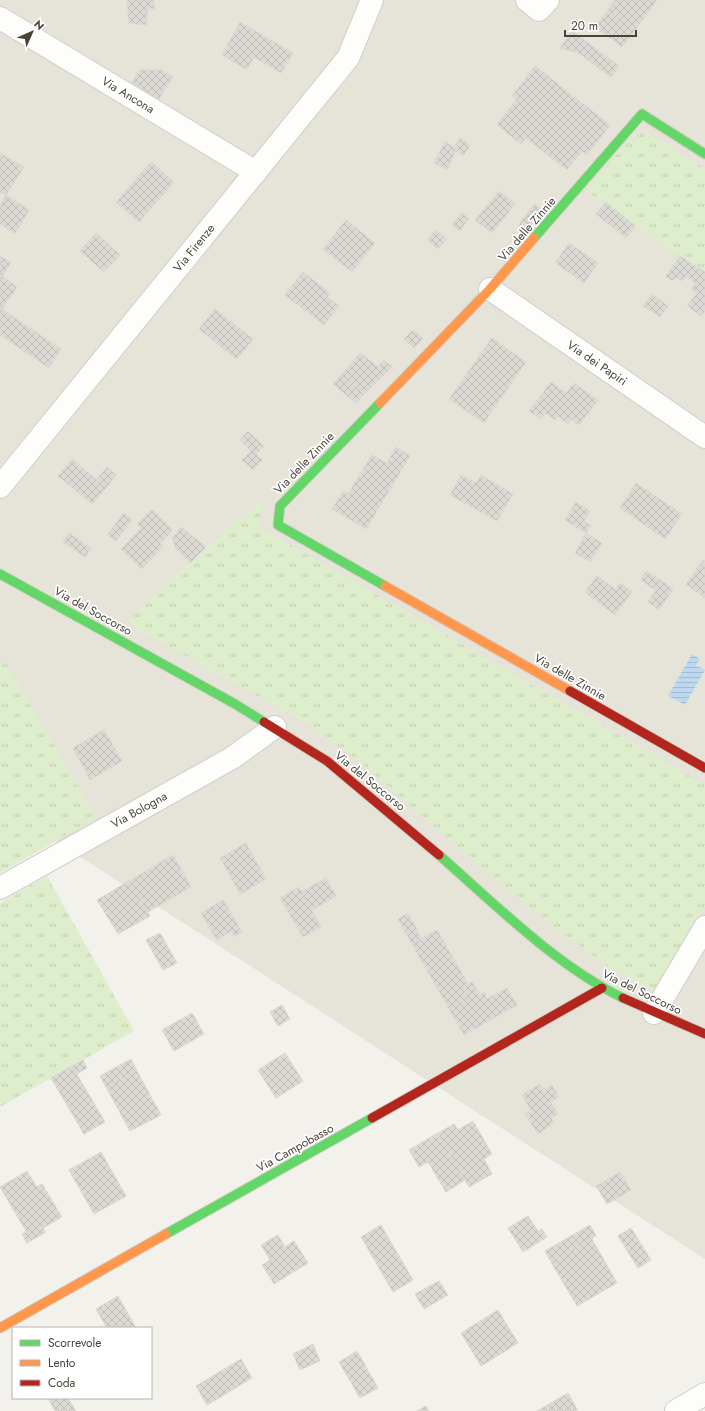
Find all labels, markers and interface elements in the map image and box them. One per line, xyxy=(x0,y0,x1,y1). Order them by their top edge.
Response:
north arrow xyxy=(12,12,52,52)
scale bar xyxy=(565,12,636,38)
text: N xyxy=(30,16,48,34)
text: 20 m xyxy=(571,17,598,35)
street label: Via Ancona xyxy=(98,72,158,118)
street label: Via delle Zinnie xyxy=(494,193,560,265)
street label: Via Firenze xyxy=(169,220,219,276)
street label: Via dei Papiri xyxy=(563,336,631,390)
street label: Via delle Zinnie xyxy=(270,428,338,498)
street label: Via del Soccorso xyxy=(51,582,136,640)
street label: Via delle Zinnie xyxy=(531,649,609,705)
street label: Via del Soccorso xyxy=(331,747,410,815)
street label: Via Bologna xyxy=(108,787,171,833)
street label: Via del Soccorso xyxy=(599,965,685,1019)
street label: Via Campobasso xyxy=(253,1119,337,1177)
legend xyxy=(12,1327,152,1399)
text: Scorrevole xyxy=(48,1334,102,1352)
text: Lento xyxy=(48,1354,76,1372)
text: Coda xyxy=(48,1374,76,1392)

